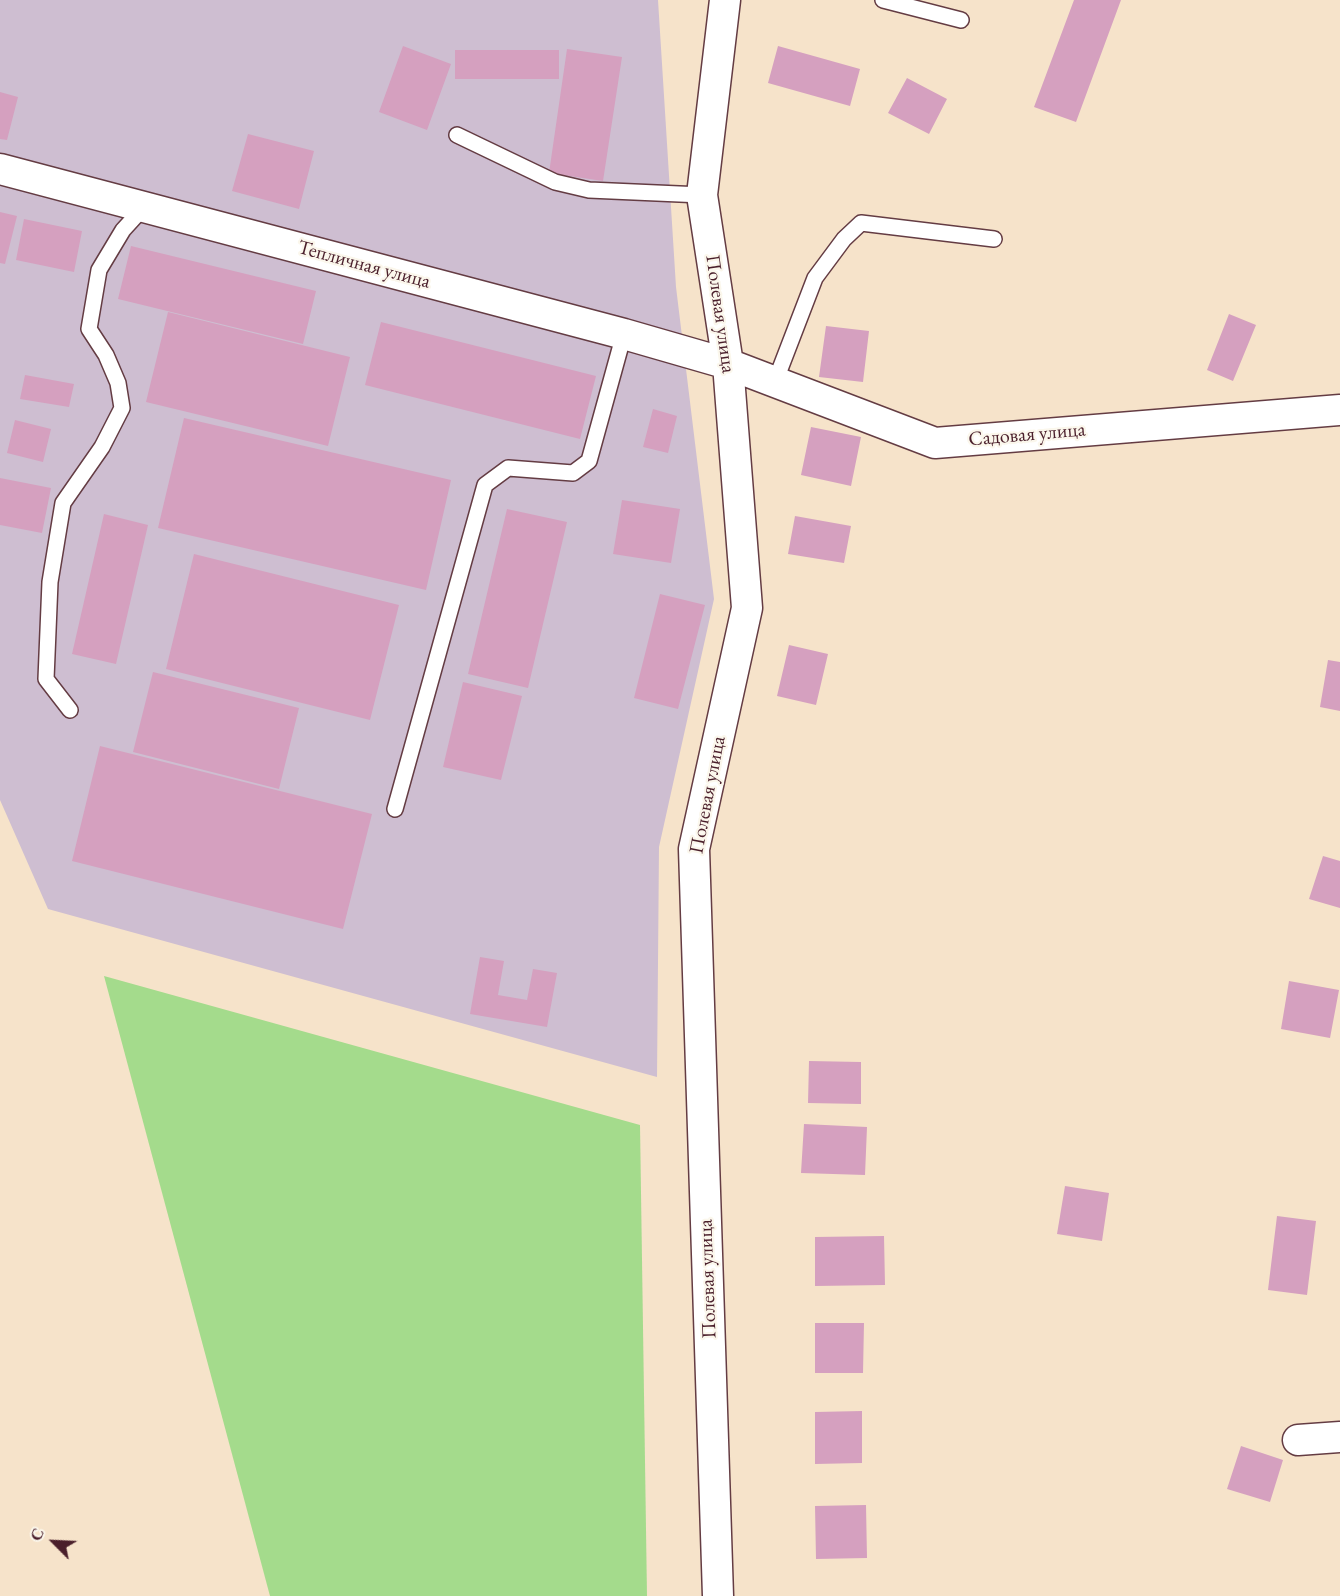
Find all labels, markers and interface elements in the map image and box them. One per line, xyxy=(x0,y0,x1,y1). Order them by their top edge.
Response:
street label: Тепличная улица xyxy=(295,236,433,294)
street label: Полевая улица xyxy=(700,253,740,375)
street label: Садовая улица xyxy=(968,418,1086,452)
street label: Полевая улица xyxy=(685,734,731,856)
street label: Полевая улица xyxy=(694,1219,722,1339)
north arrow xyxy=(24,1512,84,1572)
text: С xyxy=(25,1525,49,1544)

